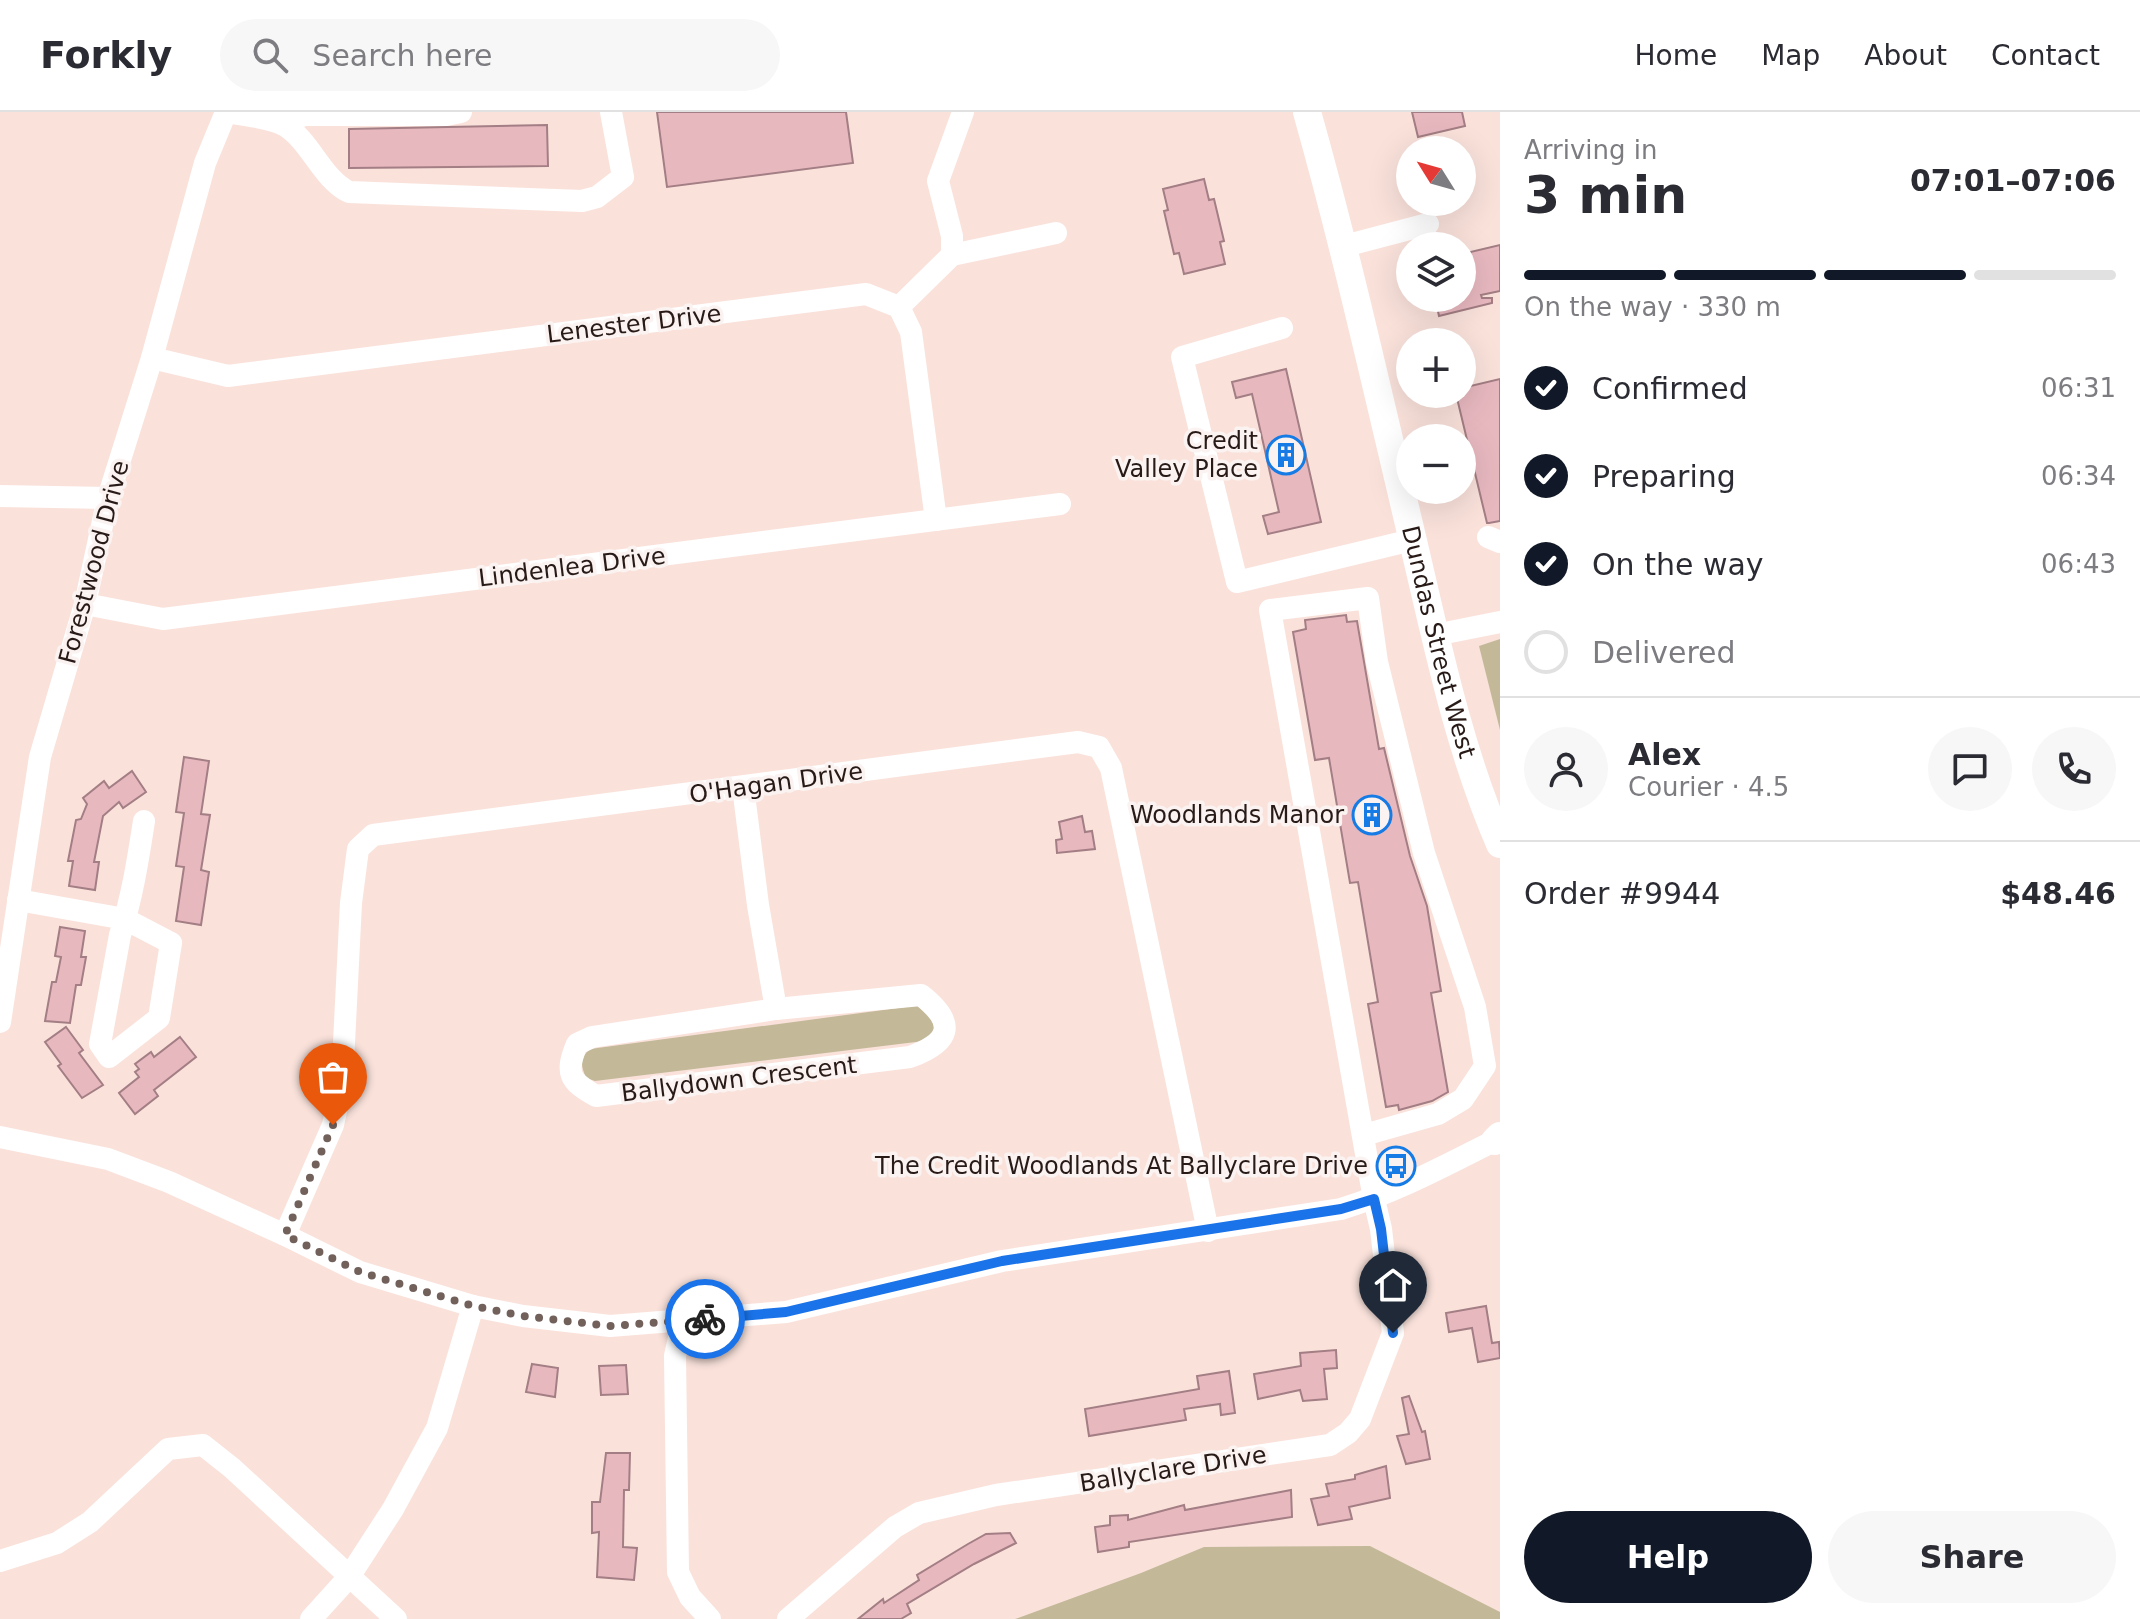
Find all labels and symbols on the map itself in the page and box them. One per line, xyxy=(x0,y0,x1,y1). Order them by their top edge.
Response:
north arrow xyxy=(1396,136,1476,216)
street label: Lenester Drive xyxy=(545,299,723,349)
place label: Credit Valley Place xyxy=(1115,427,1258,483)
building icon: Credit Valley Place xyxy=(1265,434,1307,476)
street label: Forestwood Drive xyxy=(53,457,135,667)
street label: Dundas Street West xyxy=(1396,523,1481,762)
street label: Lindenlea Drive xyxy=(477,542,667,592)
street label: O'Hagan Drive xyxy=(687,757,865,809)
building icon: Woodlands Manor xyxy=(1351,794,1393,836)
place label: Woodlands Manor xyxy=(1130,801,1344,829)
pin xyxy=(299,1043,367,1125)
street label: Ballydown Crescent xyxy=(620,1051,858,1107)
bus stop icon: The Credit Woodlands At Ballyclare Drive xyxy=(1375,1145,1417,1187)
place label: The Credit Woodlands At Ballyclare Drive xyxy=(874,1152,1368,1180)
pin xyxy=(1359,1251,1427,1333)
courier xyxy=(665,1279,745,1359)
street label: Ballyclare Drive xyxy=(1077,1440,1269,1498)

